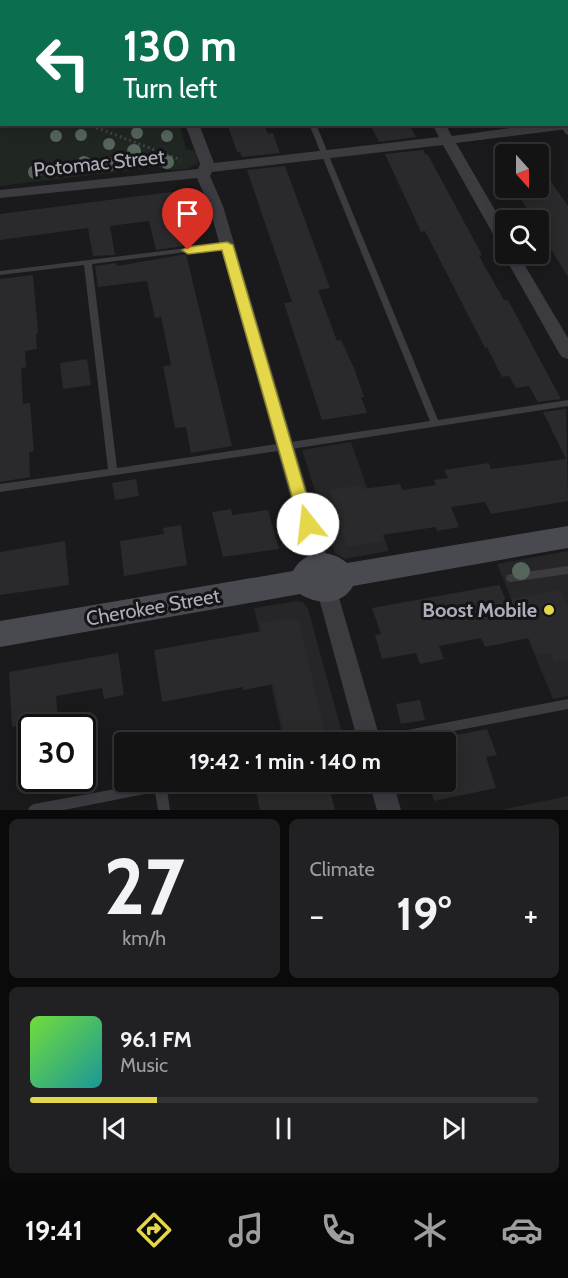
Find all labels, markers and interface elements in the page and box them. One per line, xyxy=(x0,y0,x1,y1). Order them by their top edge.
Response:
text: 130 m xyxy=(123,20,237,72)
icon: left xyxy=(24,24,102,102)
text: Turn left xyxy=(123,72,217,105)
street label: Potomac Street xyxy=(32,144,166,182)
north arrow xyxy=(495,144,549,198)
map controls xyxy=(495,144,549,264)
pin xyxy=(162,188,213,250)
icon: arrive xyxy=(171,197,204,230)
button: search xyxy=(495,210,549,264)
position arrow xyxy=(276,492,340,556)
street label: Cherokee Street xyxy=(84,583,222,631)
place label: Boost Mobile xyxy=(422,598,537,622)
marker: Boost Mobile xyxy=(542,603,556,617)
speed limit sign: 30 xyxy=(18,714,96,792)
text: 19:42 · 1 min · 140 m xyxy=(189,748,381,775)
text: 27 xyxy=(104,839,185,934)
text: Climate xyxy=(310,857,375,881)
text: 19° xyxy=(396,887,451,941)
text: − xyxy=(310,895,324,935)
text: + xyxy=(523,895,538,935)
text: km/h xyxy=(122,926,166,950)
text: 96.1 FM xyxy=(120,1026,192,1053)
text: Music xyxy=(120,1053,168,1077)
icon: previous xyxy=(98,1112,131,1145)
icon: pause xyxy=(267,1112,300,1145)
icon: next xyxy=(437,1112,470,1145)
icon: directions xyxy=(133,1209,175,1251)
icon: music xyxy=(225,1209,267,1251)
icon: phone xyxy=(317,1209,359,1251)
icon: climate xyxy=(409,1209,451,1251)
icon: car xyxy=(501,1209,543,1251)
text: 19:41 xyxy=(25,1214,83,1247)

